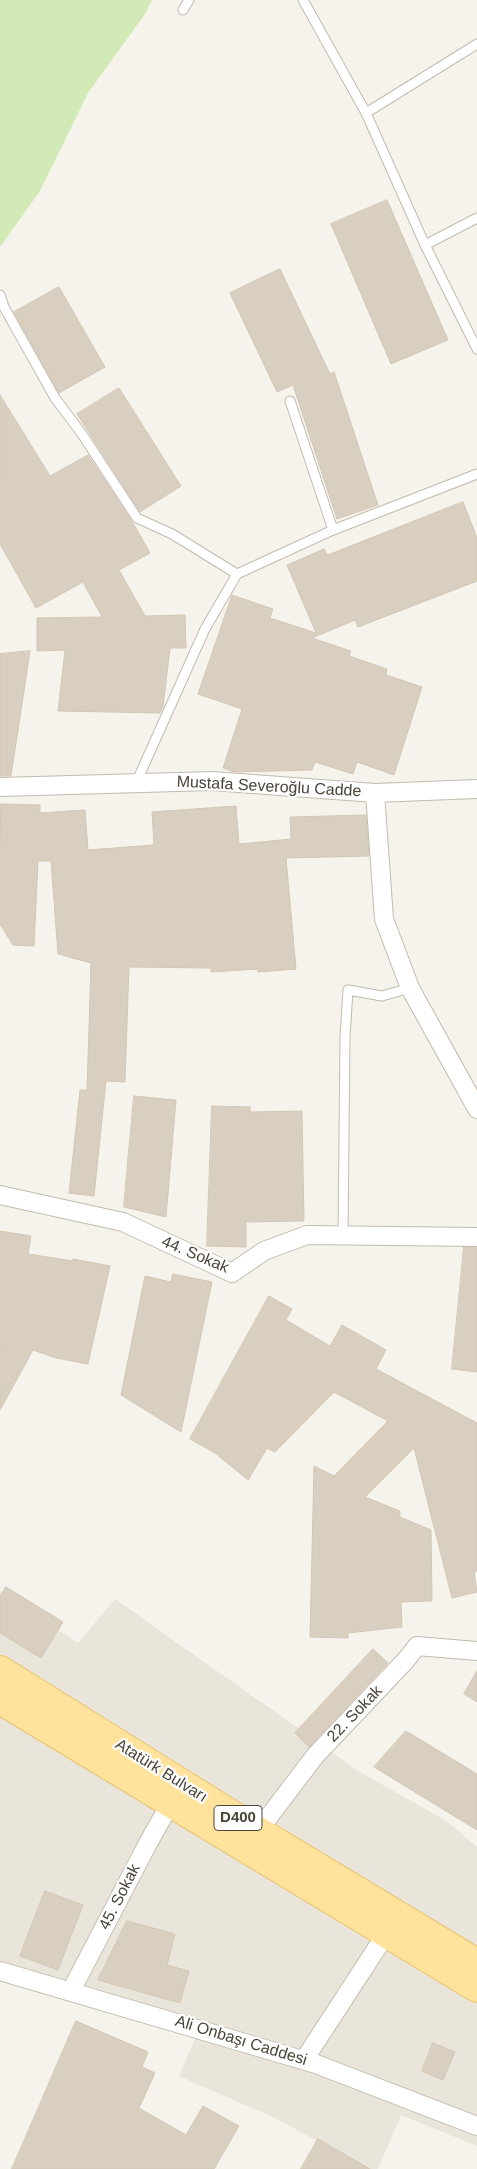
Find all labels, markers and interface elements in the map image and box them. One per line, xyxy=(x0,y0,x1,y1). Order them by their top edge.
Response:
street label: Mustafa Severoğlu Cadde xyxy=(176,773,362,801)
street label: 44. Sokak xyxy=(158,1232,232,1278)
street label: 22. Sokak xyxy=(323,1682,387,1746)
street label: Atatürk Bulvarı xyxy=(111,1735,211,1807)
road number: D400 xyxy=(214,1806,262,1830)
street label: 45. Sokak xyxy=(95,1861,145,1933)
street label: Ali Onbaşı Caddesi xyxy=(173,2012,309,2070)

